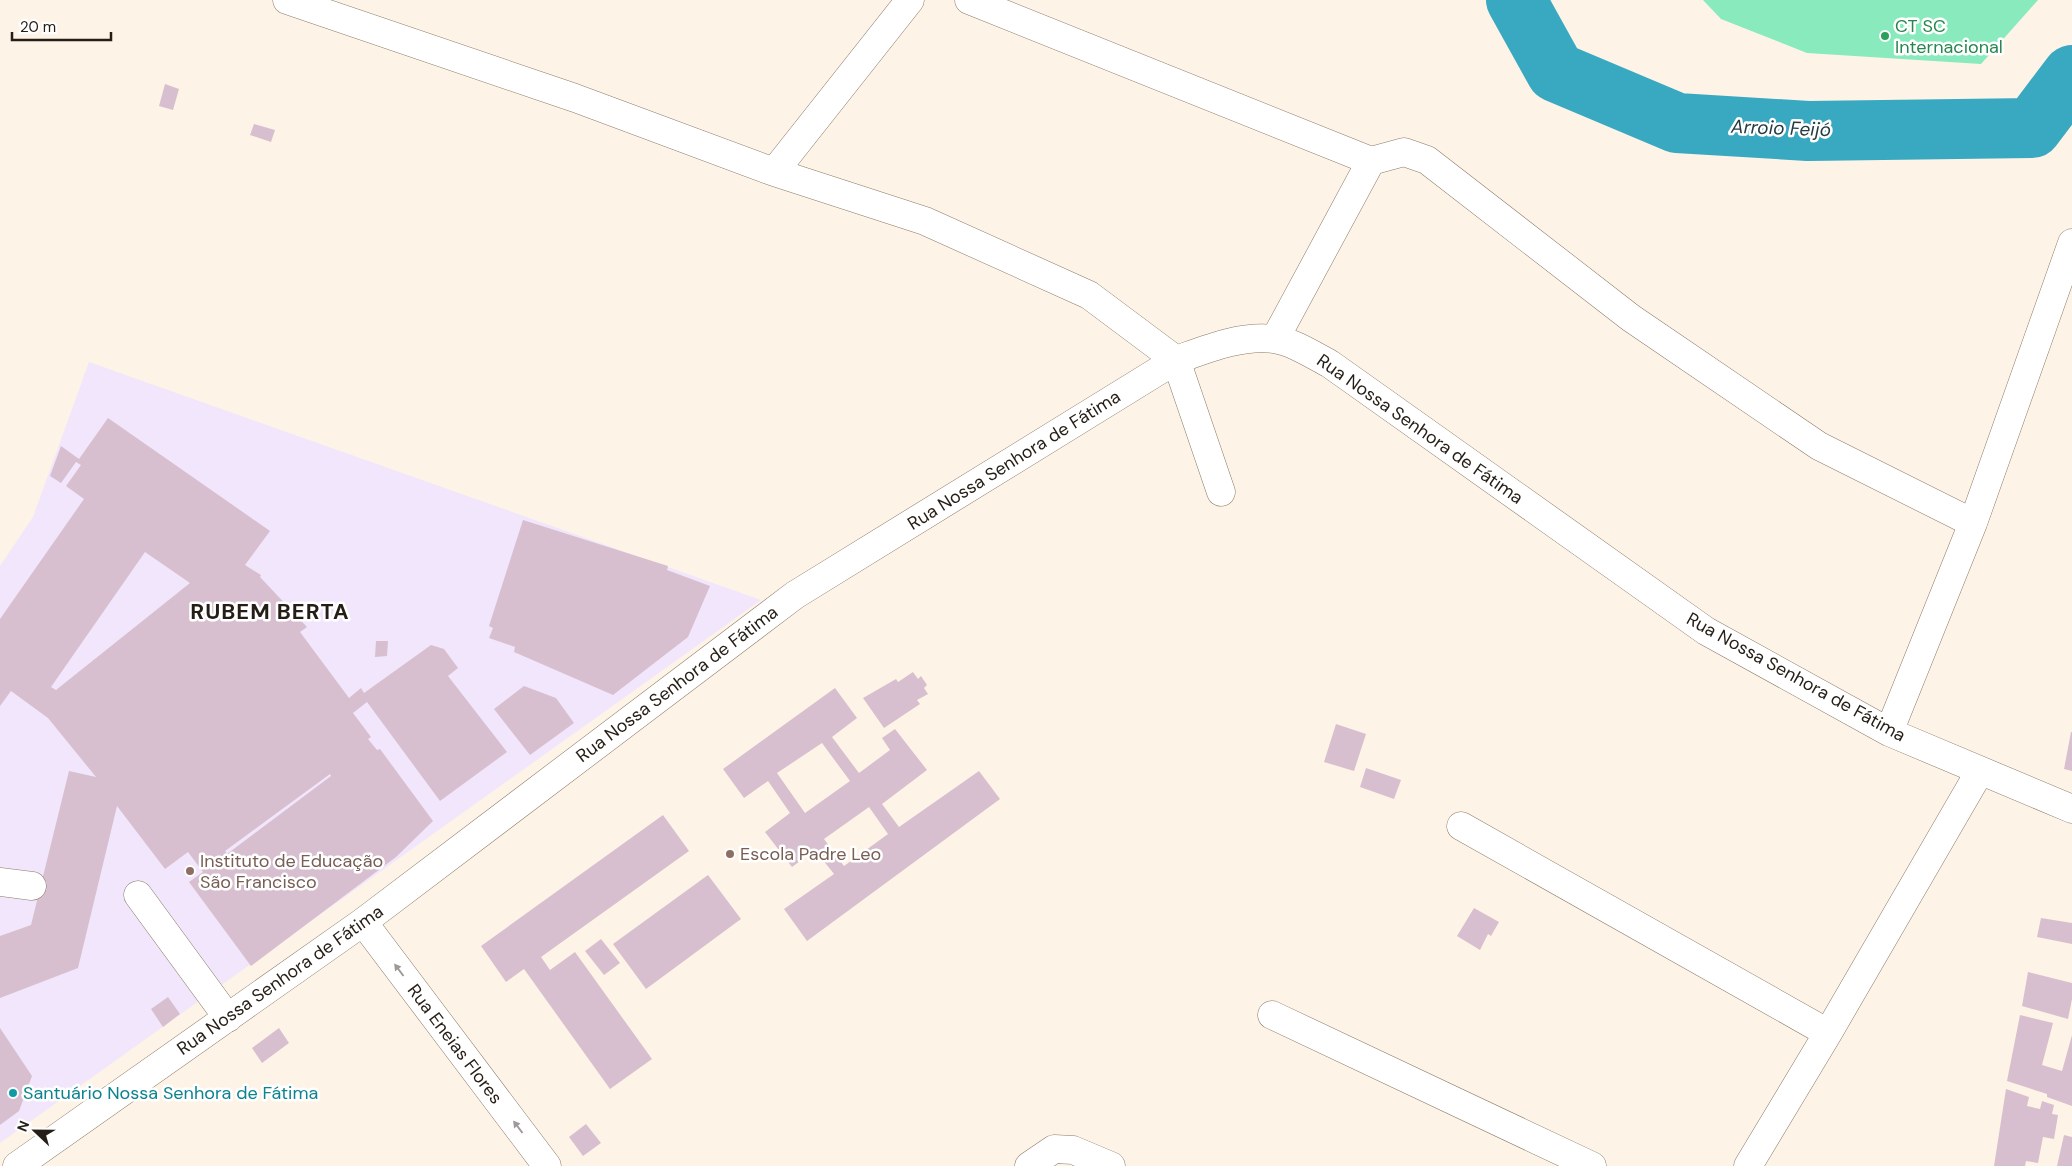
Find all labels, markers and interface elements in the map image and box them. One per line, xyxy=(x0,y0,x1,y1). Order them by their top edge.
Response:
scale bar xyxy=(12,10,111,42)
place label: CT SC Internacional xyxy=(1895,14,2003,59)
text: 20 m xyxy=(20,17,56,37)
marker: CT SC Internacional xyxy=(1879,30,1891,42)
water label: Arroio Feijó xyxy=(1730,114,1831,142)
street label: Rua Nossa Senhora de Fátima xyxy=(1312,348,1528,510)
street label: Rua Nossa Senhora de Fátima xyxy=(903,384,1125,536)
district label: RUBEM BERTA xyxy=(190,597,350,626)
street label: Rua Nossa Senhora de Fátima xyxy=(571,600,783,768)
street label: Rua Nossa Senhora de Fátima xyxy=(1682,607,1910,747)
place label: Escola Padre Leo xyxy=(740,842,881,866)
marker: Escola Padre Leo xyxy=(724,848,736,860)
place label: Instituto de Educação São Francisco xyxy=(200,849,383,894)
marker: Instituto de Educação São Francisco xyxy=(184,865,196,877)
street label: Rua Nossa Senhora de Fátima xyxy=(172,899,388,1061)
one-way arrow xyxy=(393,964,404,977)
street label: Rua Eneias Flores xyxy=(402,979,508,1109)
place label: Santuário Nossa Senhora de Fátima xyxy=(23,1081,318,1105)
marker: Santuário Nossa Senhora de Fátima xyxy=(7,1087,19,1099)
north arrow xyxy=(10,1106,60,1156)
text: N xyxy=(13,1118,33,1134)
one-way arrow xyxy=(513,1120,523,1134)

